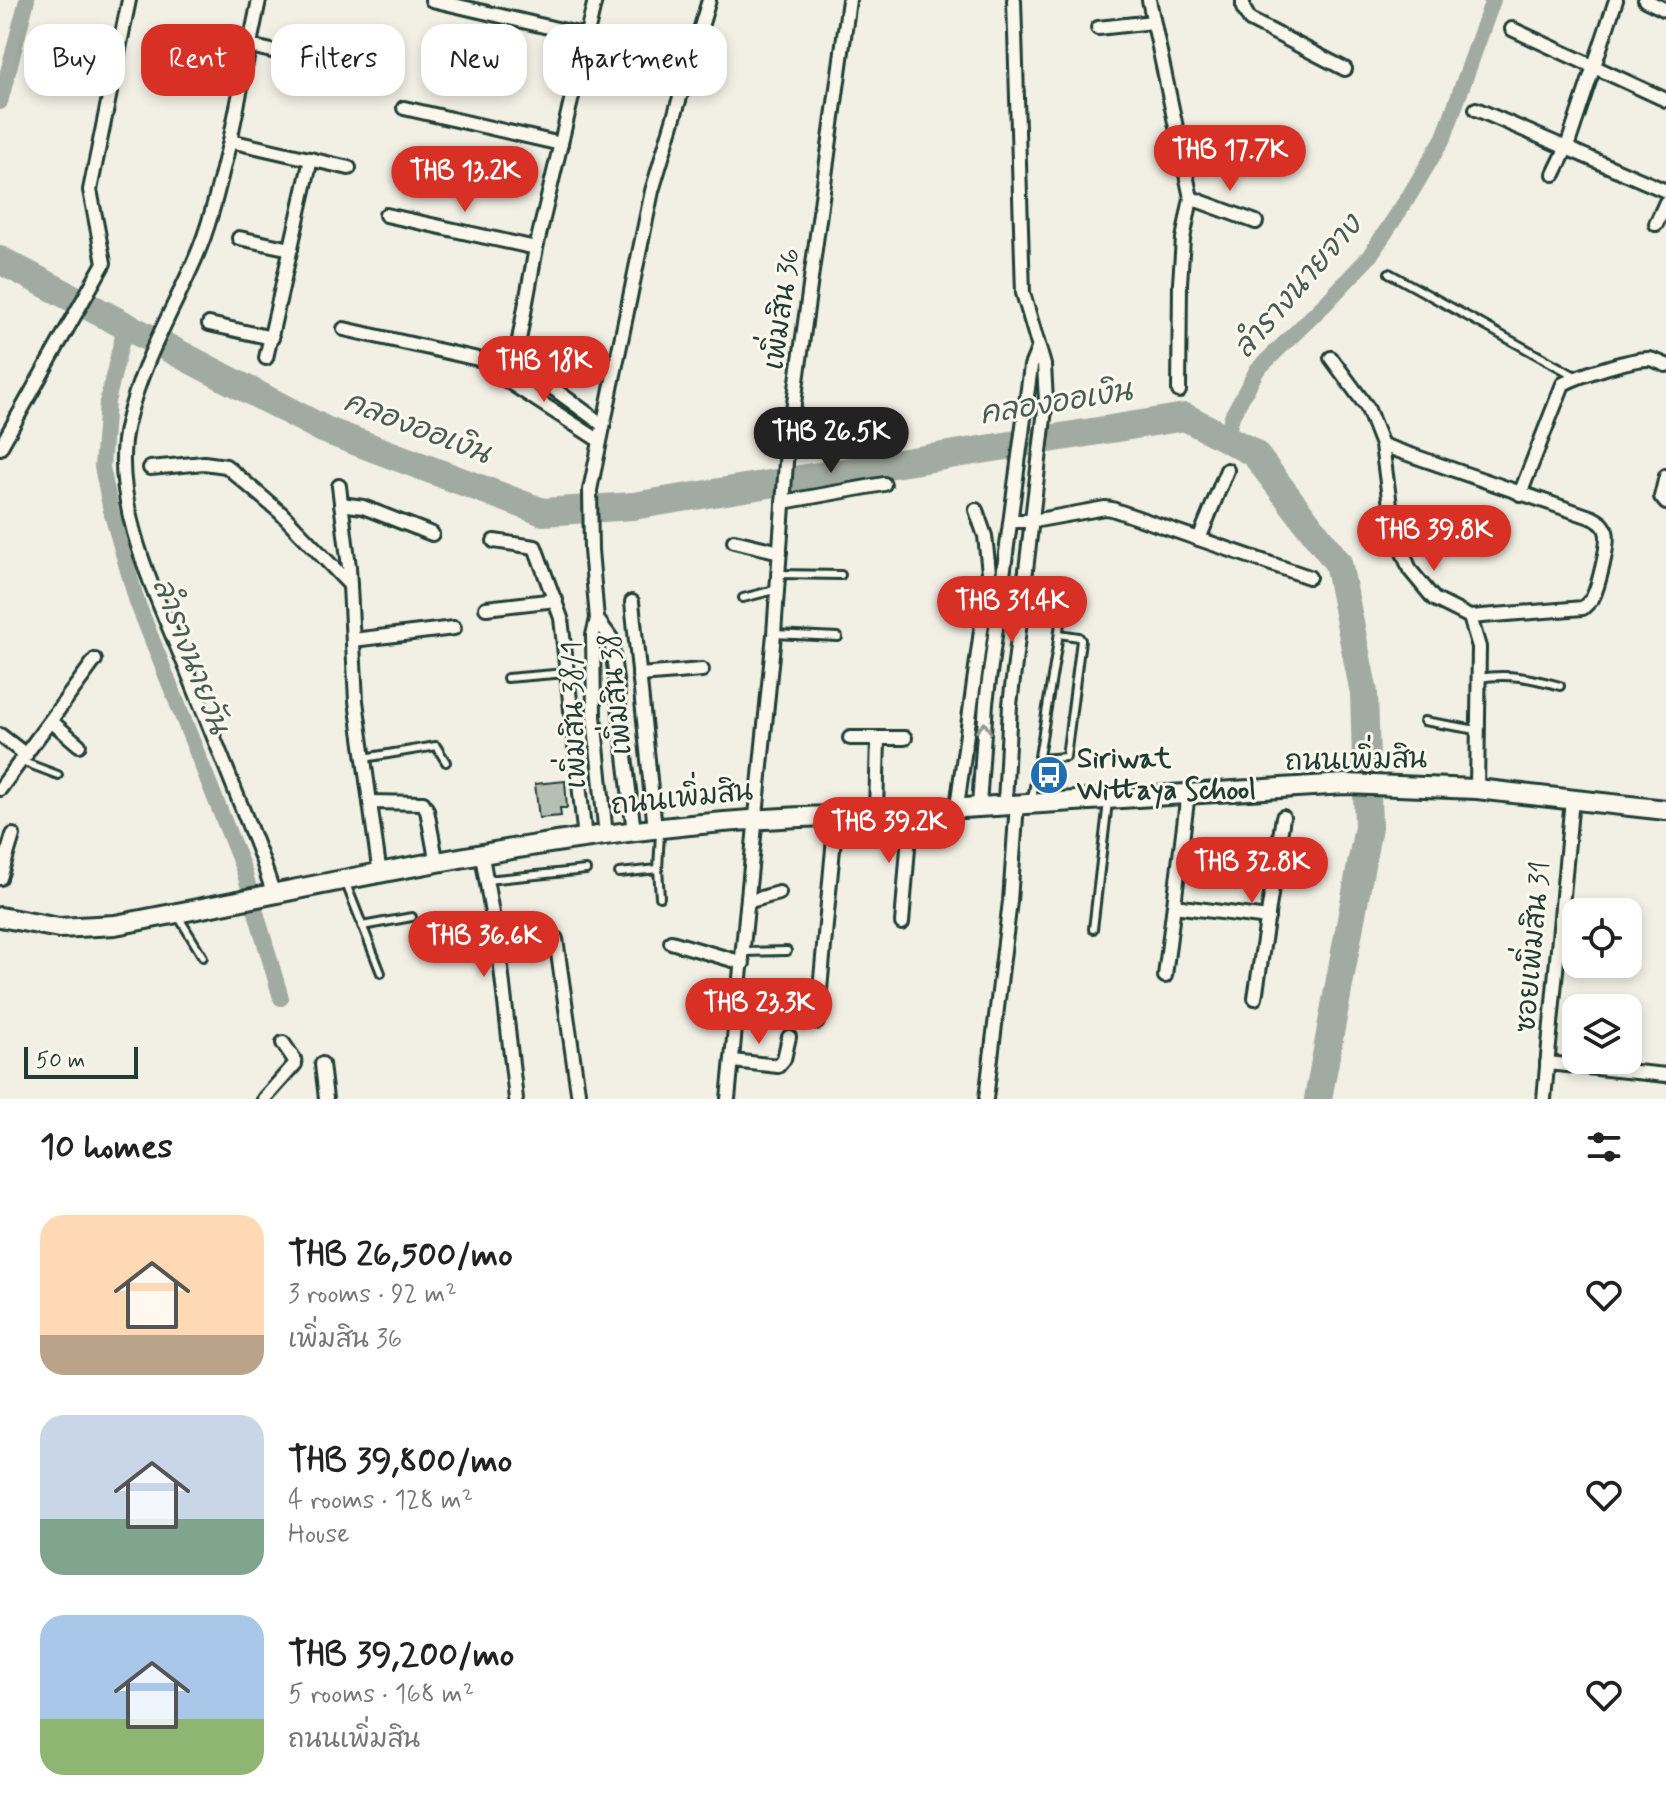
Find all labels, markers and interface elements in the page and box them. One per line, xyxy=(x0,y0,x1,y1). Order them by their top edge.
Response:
chip: Buy xyxy=(24,24,125,96)
chip: Rent xyxy=(141,24,255,96)
chip: Filters xyxy=(271,24,405,96)
chip: New xyxy=(421,24,527,96)
chip: Apartment xyxy=(543,24,727,96)
pin: THB 17.7K xyxy=(1138,125,1322,193)
text: THB 17.7K xyxy=(1172,134,1288,168)
pin: THB 13.2K xyxy=(373,146,557,214)
text: THB 13.2K xyxy=(409,155,521,189)
water label: ลำรางนายจาง xyxy=(1224,204,1373,367)
street label: เพิ่มสิน 36 xyxy=(747,244,810,372)
pin: THB 18K xyxy=(470,336,618,404)
text: THB 18K xyxy=(496,345,592,379)
water label: คลองออเงิน xyxy=(977,371,1137,434)
water label: คลองออเงิน xyxy=(338,382,497,474)
pin: THB 26.5K xyxy=(739,407,923,475)
text: THB 26.5K xyxy=(772,416,890,450)
pin: THB 39.8K xyxy=(1342,505,1526,573)
text: THB 39.8K xyxy=(1375,514,1493,548)
water label: ลำรางนายวัน xyxy=(142,572,239,741)
pin: THB 31.4K xyxy=(920,576,1104,644)
text: THB 31.4K xyxy=(955,585,1069,619)
street label: เพิ่มสิน 38 xyxy=(583,631,642,758)
street label: เพิ่มสิน 38/1 xyxy=(545,641,596,790)
one-way arrow xyxy=(976,721,993,734)
street label: ถนนเพิ่มสิน xyxy=(1284,732,1428,781)
place label: Siriwat Wittaya School xyxy=(1077,741,1256,810)
bus stop icon: Siriwat Wittaya School xyxy=(1028,754,1070,796)
street label: ถนนเพิ่มสิน xyxy=(608,764,755,825)
pin: THB 39.2K xyxy=(797,797,981,865)
text: THB 39.2K xyxy=(831,806,947,840)
pin: THB 32.8K xyxy=(1160,837,1344,905)
text: THB 32.8K xyxy=(1194,846,1310,880)
street label: ซอยเพิ่มสิน 31 xyxy=(1499,859,1560,1034)
map controls xyxy=(1562,898,1642,1074)
button: locate xyxy=(1562,898,1642,978)
pin: THB 36.6K xyxy=(392,911,576,979)
text: THB 36.6K xyxy=(426,920,542,954)
pin: THB 23.3K xyxy=(667,978,851,1046)
text: THB 23.3K xyxy=(703,987,815,1021)
button: layers xyxy=(1562,994,1642,1074)
scale bar xyxy=(24,1043,138,1079)
text: 50 m xyxy=(36,1047,85,1075)
text: 10 homes xyxy=(40,1125,173,1170)
icon: filters xyxy=(1582,1125,1626,1169)
text: THB 26,500/mo xyxy=(288,1233,513,1278)
icon: home xyxy=(104,1247,200,1343)
icon: heart xyxy=(1582,1273,1626,1317)
text: 3 rooms · 92 m² xyxy=(288,1278,457,1312)
text: เพิ่มสิน 36 xyxy=(288,1323,402,1357)
text: THB 39,800/mo xyxy=(288,1439,512,1484)
icon: home xyxy=(104,1447,200,1543)
icon: heart xyxy=(1582,1473,1626,1517)
text: 4 rooms · 128 m² xyxy=(288,1484,473,1518)
text: House xyxy=(288,1518,349,1552)
text: THB 39,200/mo xyxy=(288,1633,514,1678)
icon: home xyxy=(104,1647,200,1743)
icon: heart xyxy=(1582,1673,1626,1717)
text: 5 rooms · 168 m² xyxy=(288,1678,474,1712)
text: ถนนเพิ่มสิน xyxy=(288,1723,420,1757)

